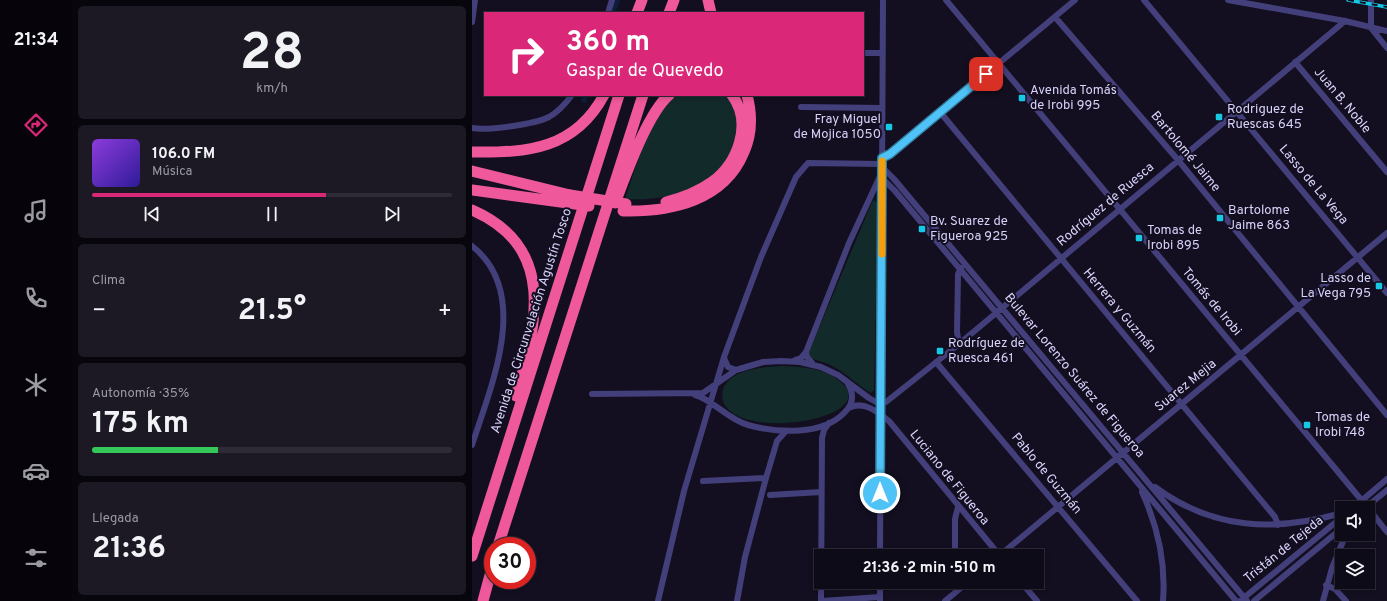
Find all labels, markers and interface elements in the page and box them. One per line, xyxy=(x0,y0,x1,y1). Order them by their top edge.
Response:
text: 28 xyxy=(240,22,304,88)
text: 360 m xyxy=(566,25,650,61)
icon: right xyxy=(500,28,552,80)
text: 21:34 xyxy=(14,29,58,52)
pin xyxy=(969,57,1003,91)
text: Gaspar de Quevedo xyxy=(566,60,723,83)
icon: arrive xyxy=(975,63,997,85)
street label: Juan B. Noble xyxy=(1310,65,1374,137)
text: km/h xyxy=(256,81,288,97)
place label: Avenida Tomás de Irobi 995 xyxy=(1030,83,1117,114)
marker: Avenida Tomás de Irobi 995 xyxy=(1017,93,1027,103)
place label: Rodriguez de Ruescas 645 xyxy=(1227,102,1304,133)
street label: Bartolomé Jaime xyxy=(1147,108,1223,196)
icon: directions xyxy=(22,111,50,139)
place label: Fray Miguel de Mojica 1050 xyxy=(793,112,881,143)
marker: Rodriguez de Ruescas 645 xyxy=(1214,112,1224,122)
marker: Fray Miguel de Mojica 1050 xyxy=(884,122,894,132)
street label: Lasso de La Vega xyxy=(1275,142,1351,228)
text: 106.0 FM xyxy=(152,145,215,164)
street label: Rodríguez de Ruesca xyxy=(1054,160,1158,250)
text: Música xyxy=(152,164,192,180)
icon: music xyxy=(22,197,50,225)
icon: previous xyxy=(141,203,163,225)
icon: pause xyxy=(261,203,283,225)
icon: next xyxy=(381,203,403,225)
place label: Bartolome Jaime 863 xyxy=(1228,203,1290,234)
street label: Avenida de Circunvalación Agustín Tosco xyxy=(488,206,576,436)
marker: Bartolome Jaime 863 xyxy=(1215,213,1225,223)
place label: Bv. Suarez de Figueroa 925 xyxy=(930,214,1008,245)
place label: Tomas de Irobi 895 xyxy=(1147,223,1202,254)
marker: Bv. Suarez de Figueroa 925 xyxy=(917,224,927,234)
marker: Tomas de Irobi 895 xyxy=(1134,233,1144,243)
street label: Herrera y Guzmán xyxy=(1079,265,1159,357)
street label: Tomás de Irobi xyxy=(1178,265,1244,339)
place label: Lasso de La Vega 795 xyxy=(1300,271,1371,302)
text: Clima xyxy=(92,273,125,289)
marker: Lasso de La Vega 795 xyxy=(1374,281,1384,291)
icon: phone xyxy=(22,284,50,312)
street label: Bulevar Lorenzo Suárez de Figueroa xyxy=(1000,291,1148,461)
text: 21.5° xyxy=(238,293,306,330)
text: − xyxy=(92,298,106,325)
text: + xyxy=(438,298,452,325)
place label: Rodríguez de Ruesca 461 xyxy=(948,336,1025,367)
marker: Rodríguez de Ruesca 461 xyxy=(935,346,945,356)
street label: Suarez Mejia xyxy=(1152,356,1220,416)
icon: climate xyxy=(22,371,50,399)
text: Autonomía · 35% xyxy=(92,386,189,402)
text: 175 km xyxy=(92,406,189,443)
place label: Tomas de Irobi 748 xyxy=(1315,410,1370,441)
marker: Tomas de Irobi 748 xyxy=(1302,420,1312,430)
street label: Luciano de Figueroa xyxy=(906,427,992,529)
street label: Pablo de Guzmán xyxy=(1007,430,1085,518)
icon: car xyxy=(22,457,50,485)
position arrow xyxy=(859,472,901,514)
map controls xyxy=(1335,501,1375,589)
button: sound xyxy=(1335,501,1375,541)
text: Llegada xyxy=(92,511,139,527)
street label: Tristán de Tejeda xyxy=(1241,513,1327,587)
text: 21:36 xyxy=(92,531,166,568)
speed limit sign: 30 xyxy=(484,537,536,589)
icon: filters xyxy=(22,544,50,572)
button: layers xyxy=(1335,549,1375,589)
text: 21:36 · 2 min · 510 m xyxy=(862,559,996,578)

